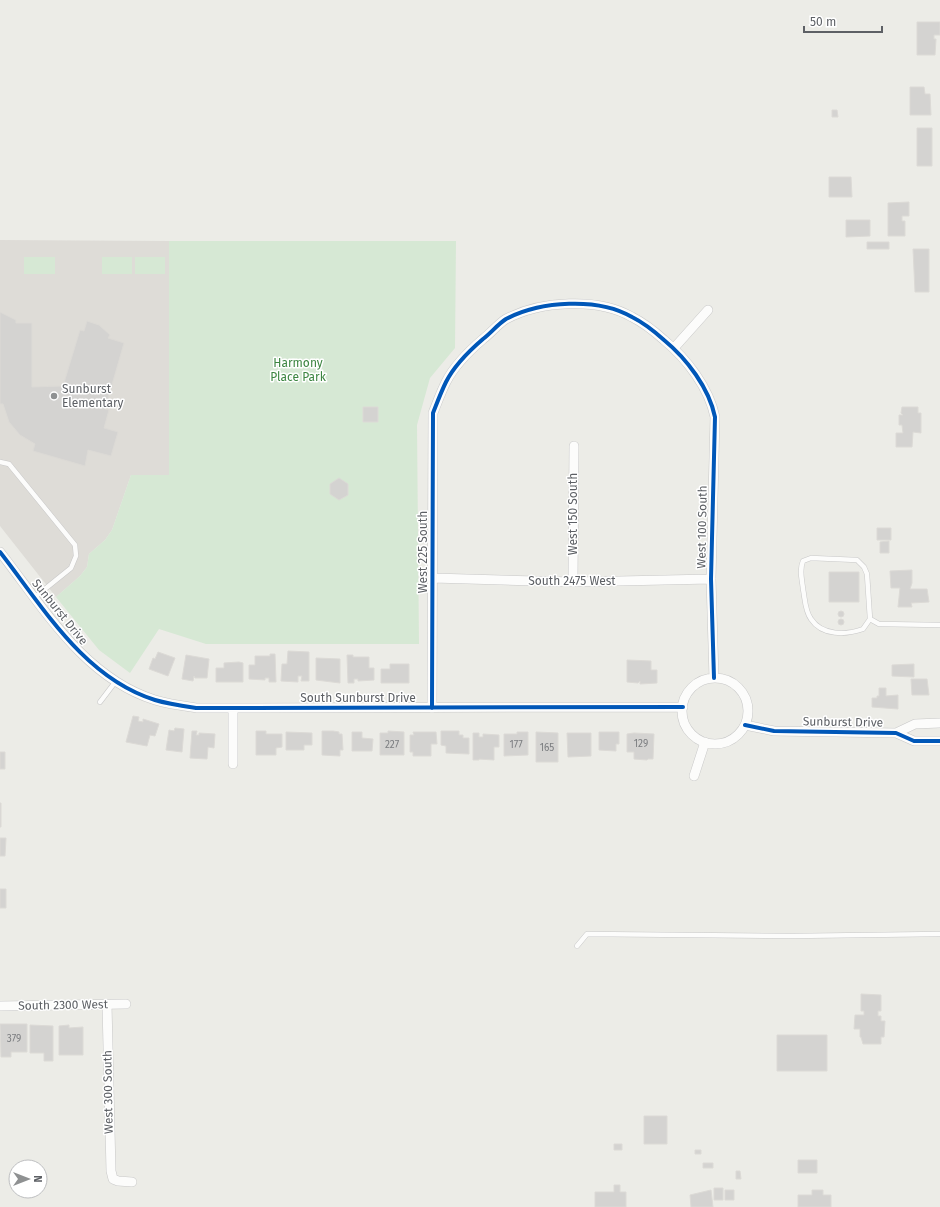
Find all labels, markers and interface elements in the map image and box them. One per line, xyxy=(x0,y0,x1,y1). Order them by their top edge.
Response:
scale bar xyxy=(804,8,882,34)
text: 50 m xyxy=(810,15,836,29)
park label: Harmony Place Park xyxy=(270,356,327,384)
place label: Sunburst Elementary xyxy=(62,382,124,410)
marker: Sunburst Elementary xyxy=(49,391,59,401)
street label: West 150 South xyxy=(566,473,580,555)
street label: West 100 South xyxy=(694,485,710,569)
street label: West 225 South xyxy=(416,511,430,593)
street label: South 2475 West xyxy=(528,574,616,588)
street label: Sunburst Drive xyxy=(29,576,91,648)
street label: South Sunburst Drive xyxy=(300,691,416,705)
street label: Sunburst Drive xyxy=(803,714,883,730)
house number: 129 xyxy=(634,738,648,750)
house number: 227 xyxy=(385,739,400,751)
house number: 177 xyxy=(509,739,523,751)
house number: 165 xyxy=(540,742,554,754)
street label: South 2300 West xyxy=(18,997,109,1013)
house number: 379 xyxy=(7,1033,21,1045)
street label: West 300 South xyxy=(100,1050,116,1134)
north arrow xyxy=(8,1159,48,1199)
text: N xyxy=(31,1175,44,1183)

